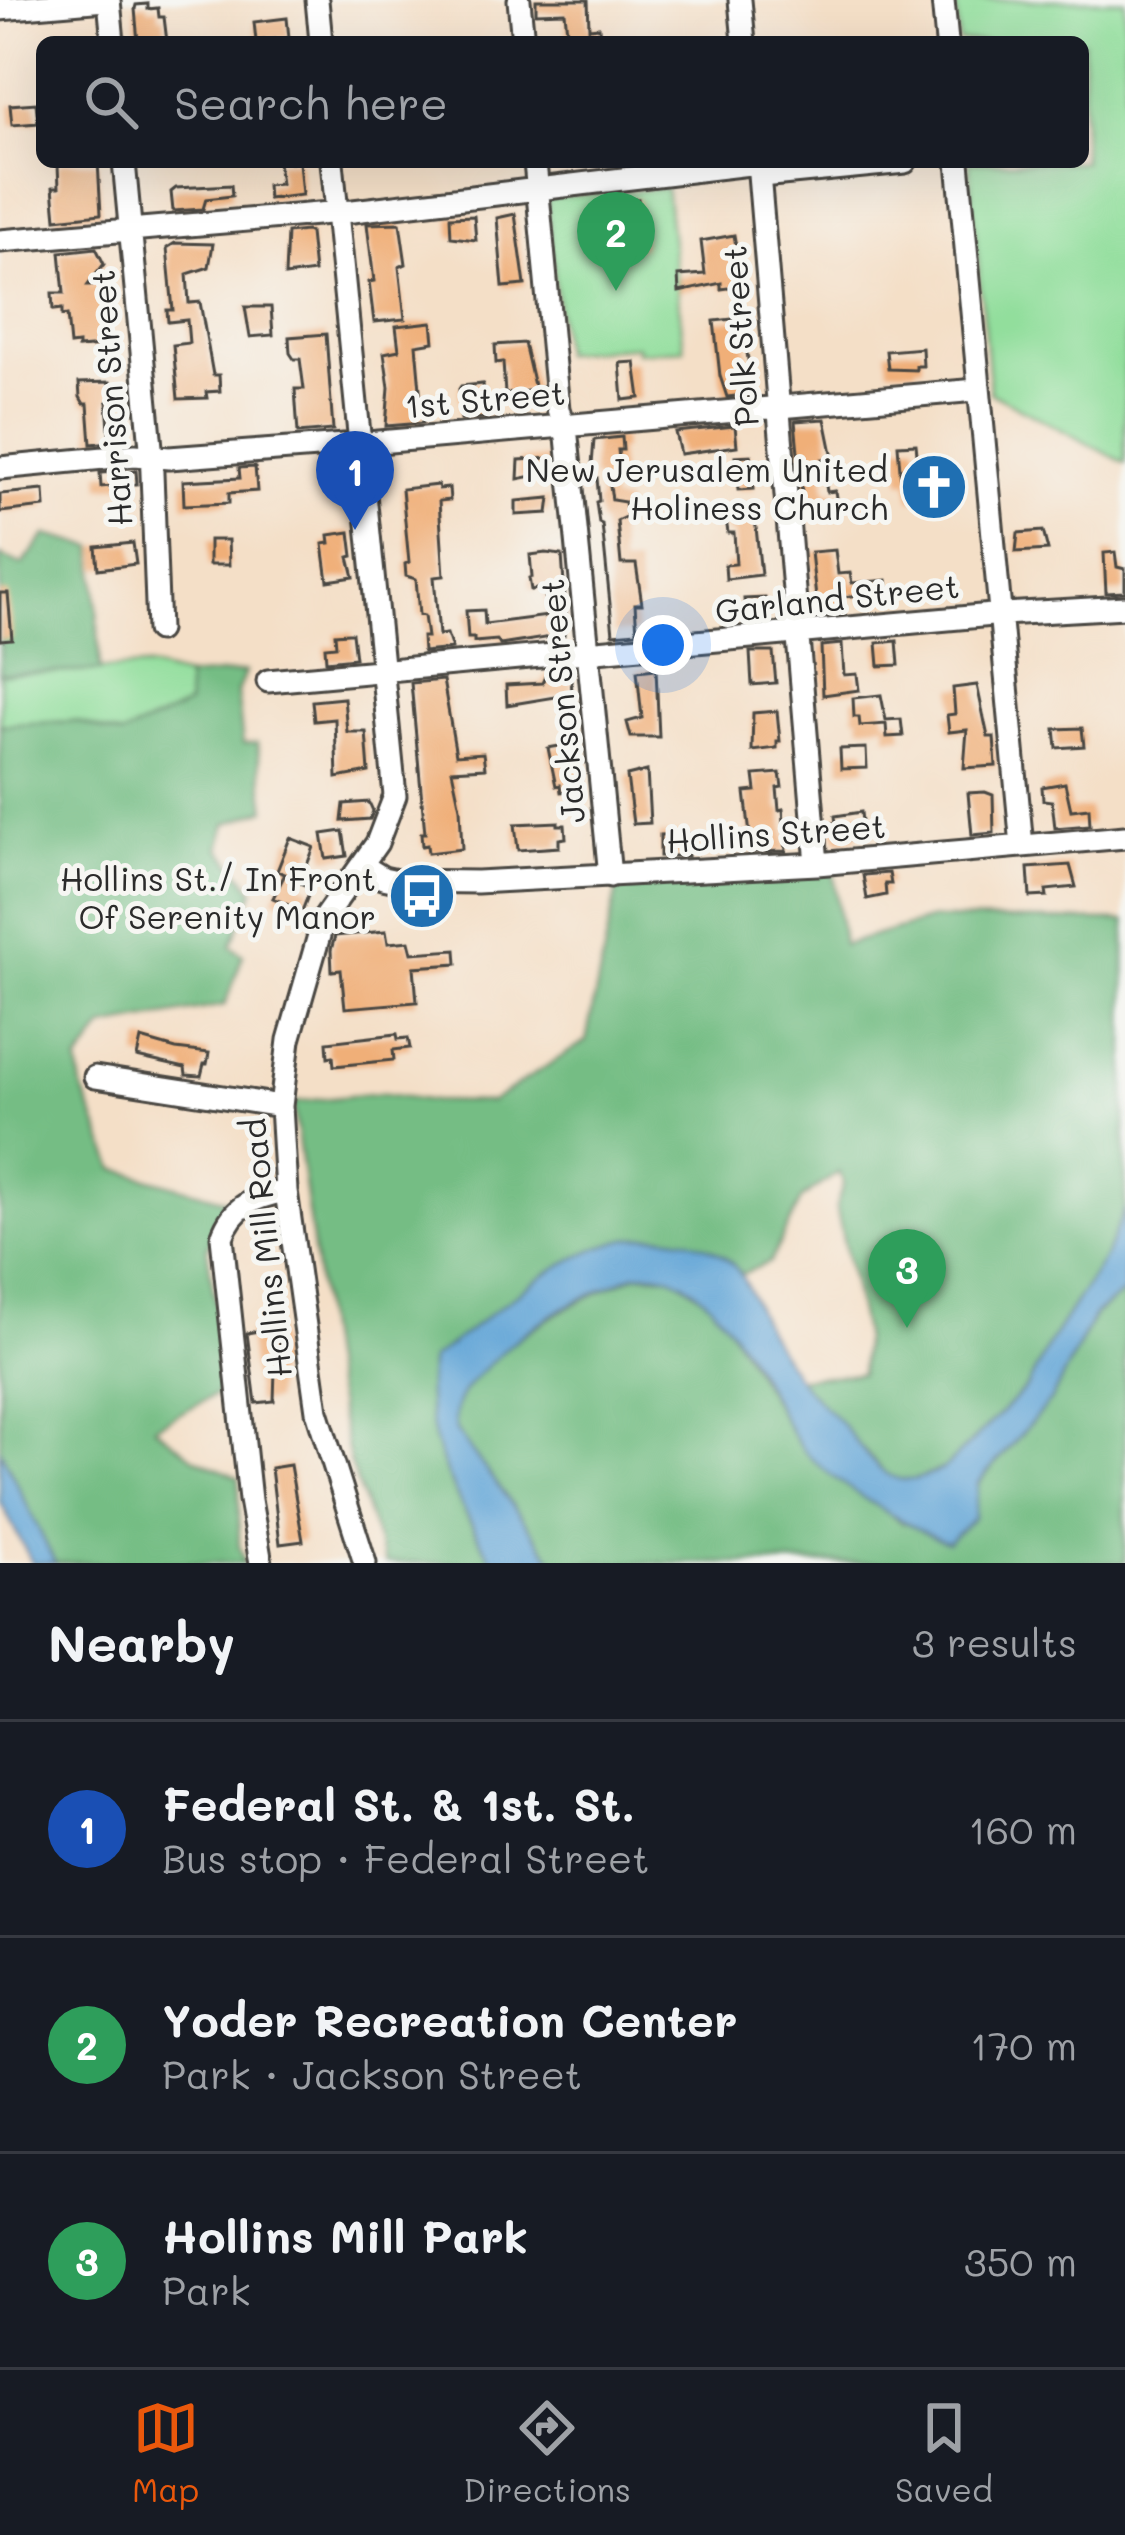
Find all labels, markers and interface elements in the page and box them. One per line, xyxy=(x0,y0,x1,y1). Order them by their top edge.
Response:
search box xyxy=(36,36,1089,168)
icon: search xyxy=(78,69,144,135)
text: Search here xyxy=(174,73,448,131)
pin: 2 xyxy=(577,192,655,291)
street label: Polk Street xyxy=(711,244,767,428)
street label: Harrison Street xyxy=(80,268,140,528)
street label: 1st Street xyxy=(403,370,567,426)
pin: 1 xyxy=(316,431,394,530)
place label: New Jerusalem United Holiness Church xyxy=(525,447,888,528)
church icon: New Jerusalem United Holiness Church xyxy=(899,452,969,522)
street label: Garland Street xyxy=(713,563,961,631)
street label: Jackson Street xyxy=(529,577,593,825)
your location xyxy=(633,615,693,675)
street label: Hollins Street xyxy=(665,803,887,861)
place label: Hollins St./ In Front Of Serenity Manor xyxy=(60,856,376,938)
bus stop icon: Hollins St./ In Front Of Serenity Manor xyxy=(387,861,457,931)
street label: Hollins Mill Road xyxy=(230,1116,300,1380)
pin: 3 xyxy=(868,1229,946,1328)
text: Nearby xyxy=(48,1608,235,1675)
text: 3 results xyxy=(912,1616,1077,1667)
text: Federal St. & 1st. St. xyxy=(162,1774,635,1832)
text: 1 xyxy=(78,1803,96,1854)
text: 160 m xyxy=(968,1803,1077,1854)
text: Bus stop · Federal Street xyxy=(162,1832,649,1883)
text: Yoder Recreation Center xyxy=(162,1990,737,2048)
text: 2 xyxy=(76,2019,98,2070)
text: 170 m xyxy=(970,2019,1077,2070)
text: Park · Jackson Street xyxy=(162,2048,582,2099)
text: Hollins Mill Park xyxy=(162,2206,528,2264)
text: 3 xyxy=(75,2235,99,2286)
text: 350 m xyxy=(964,2235,1077,2286)
text: Park xyxy=(162,2264,250,2315)
tab: Map xyxy=(132,2395,199,2510)
tab: Directions xyxy=(463,2395,631,2510)
tab: Saved xyxy=(895,2395,993,2510)

